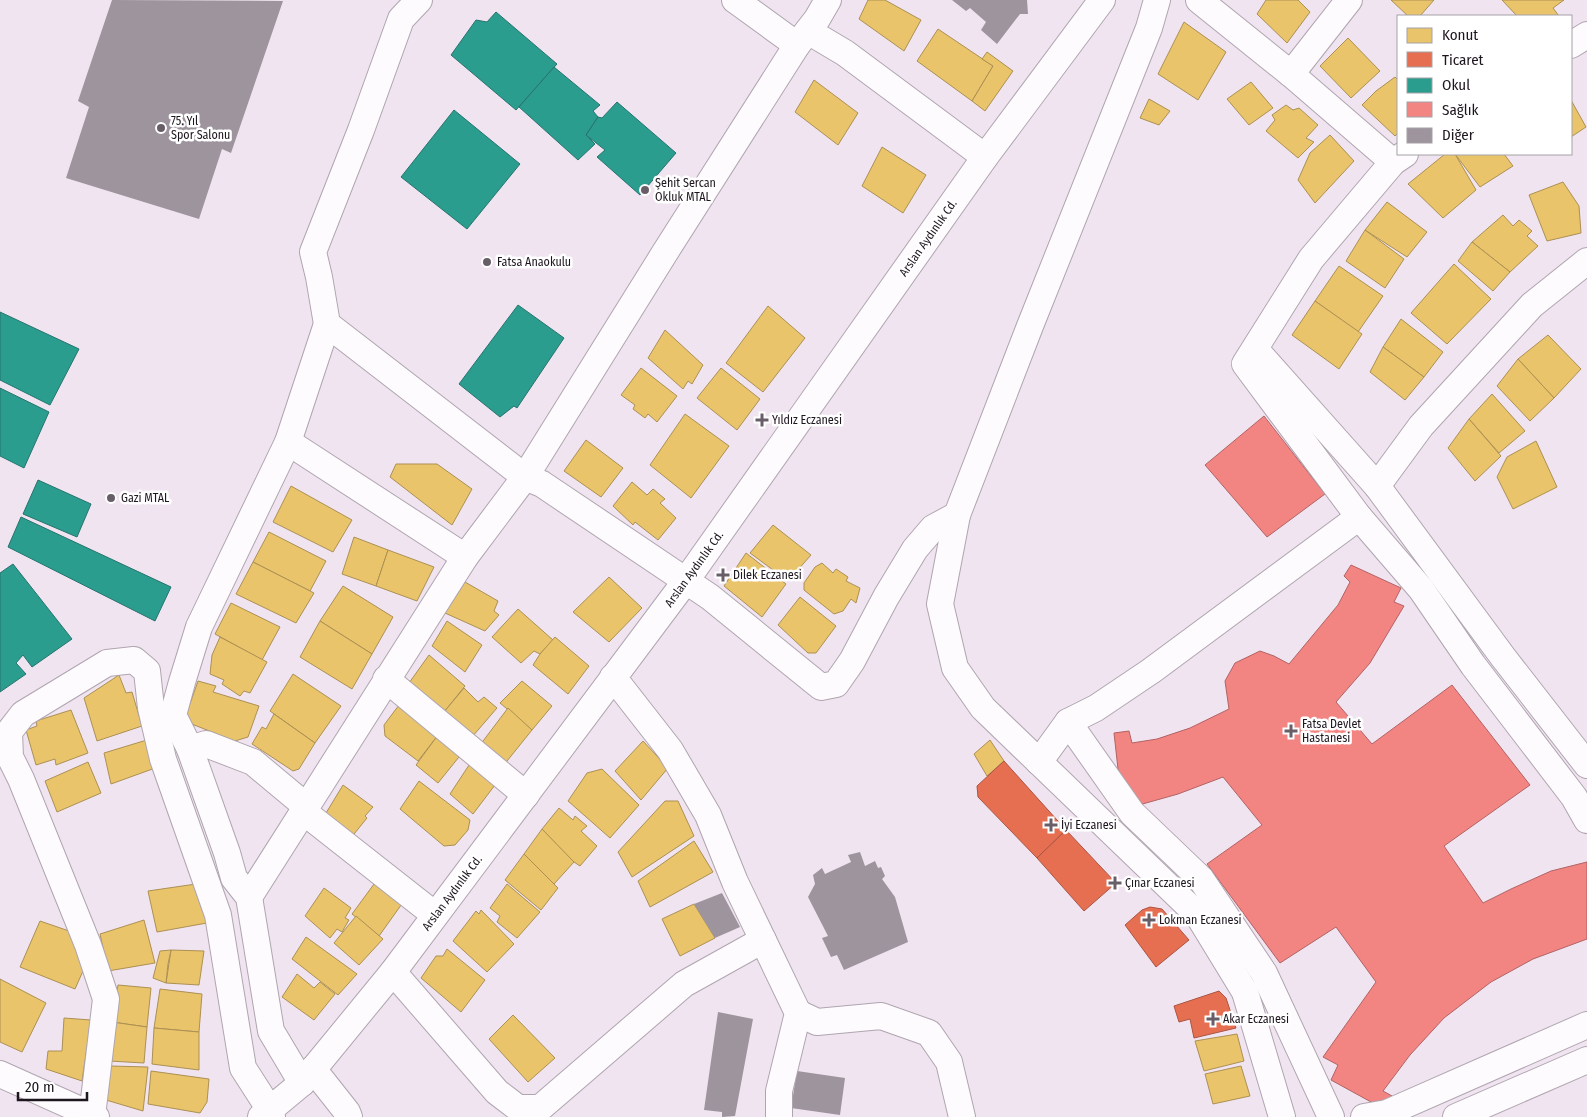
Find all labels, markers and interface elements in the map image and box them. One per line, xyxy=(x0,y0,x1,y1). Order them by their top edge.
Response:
legend xyxy=(1397,15,1572,155)
text: Konut xyxy=(1442,26,1478,44)
text: Ticaret xyxy=(1442,51,1484,69)
text: Okul xyxy=(1442,76,1470,94)
text: Sağlık xyxy=(1442,101,1478,119)
place label: 75. Yıl Spor Salonu xyxy=(171,114,230,142)
marker: 75. Yıl Spor Salonu xyxy=(155,122,167,134)
text: Diğer xyxy=(1442,126,1475,144)
place label: Şehit Sercan Okluk MTAL xyxy=(655,176,716,204)
marker: Şehit Sercan Okluk MTAL xyxy=(639,184,651,196)
street label: Arslan Aydınlık Cd. xyxy=(896,197,960,279)
place label: Fatsa Anaokulu xyxy=(497,255,571,269)
marker: Fatsa Anaokulu xyxy=(481,256,493,268)
place label: Yıldız Eczanesi xyxy=(772,413,842,427)
marker: Yıldız Eczanesi xyxy=(756,414,768,426)
place label: Gazi MTAL xyxy=(121,491,170,505)
marker: Gazi MTAL xyxy=(105,492,117,504)
street label: Arslan Aydınlık Cd. xyxy=(662,528,727,610)
place label: Dilek Eczanesi xyxy=(733,568,802,582)
marker: Dilek Eczanesi xyxy=(717,569,729,581)
place label: Fatsa Devlet Hastanesi xyxy=(1302,717,1361,745)
marker: Fatsa Devlet Hastanesi xyxy=(1284,724,1298,738)
place label: İyi Eczanesi xyxy=(1061,817,1117,832)
marker: İyi Eczanesi xyxy=(1045,819,1057,831)
street label: Arslan Aydınlık Cd. xyxy=(419,852,485,933)
place label: Çınar Eczanesi xyxy=(1125,876,1195,890)
marker: Çınar Eczanesi xyxy=(1109,877,1121,889)
place label: Lokman Eczanesi xyxy=(1159,913,1242,927)
marker: Lokman Eczanesi xyxy=(1143,914,1155,926)
place label: Akar Eczanesi xyxy=(1223,1012,1289,1026)
marker: Akar Eczanesi xyxy=(1207,1013,1219,1025)
scale bar xyxy=(18,1070,86,1102)
text: 20 m xyxy=(25,1078,55,1096)

